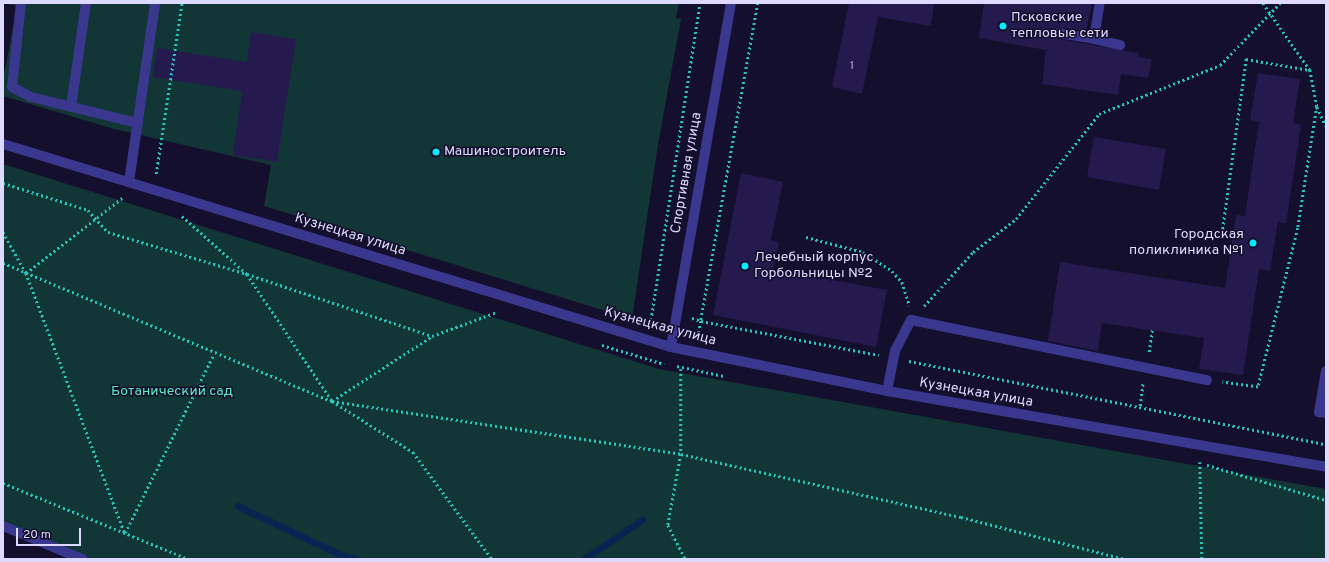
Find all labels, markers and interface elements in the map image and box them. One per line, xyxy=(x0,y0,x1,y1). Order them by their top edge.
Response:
place label: Псковские тепловые сети xyxy=(1011,10,1109,42)
marker: Псковские тепловые сети xyxy=(998,21,1008,31)
house number: 1 xyxy=(850,60,854,74)
street label: Спортивная улица xyxy=(668,111,706,235)
place label: Машиностроитель xyxy=(444,144,566,160)
marker: Машиностроитель xyxy=(431,147,441,157)
street label: Кузнецкая улица xyxy=(292,210,408,260)
place label: Городская поликлиника №1 xyxy=(1129,227,1244,260)
marker: Городская поликлиника №1 xyxy=(1247,237,1259,249)
place label: Лечебный корпус Горбольницы №2 xyxy=(754,250,873,282)
marker: Лечебный корпус Горбольницы №2 xyxy=(739,260,751,272)
street label: Кузнецкая улица xyxy=(602,304,718,350)
street label: Кузнецкая улица xyxy=(918,375,1034,411)
park label: Ботанический сад xyxy=(111,384,233,400)
scale bar xyxy=(18,520,83,546)
text: 20 m xyxy=(23,527,51,543)

